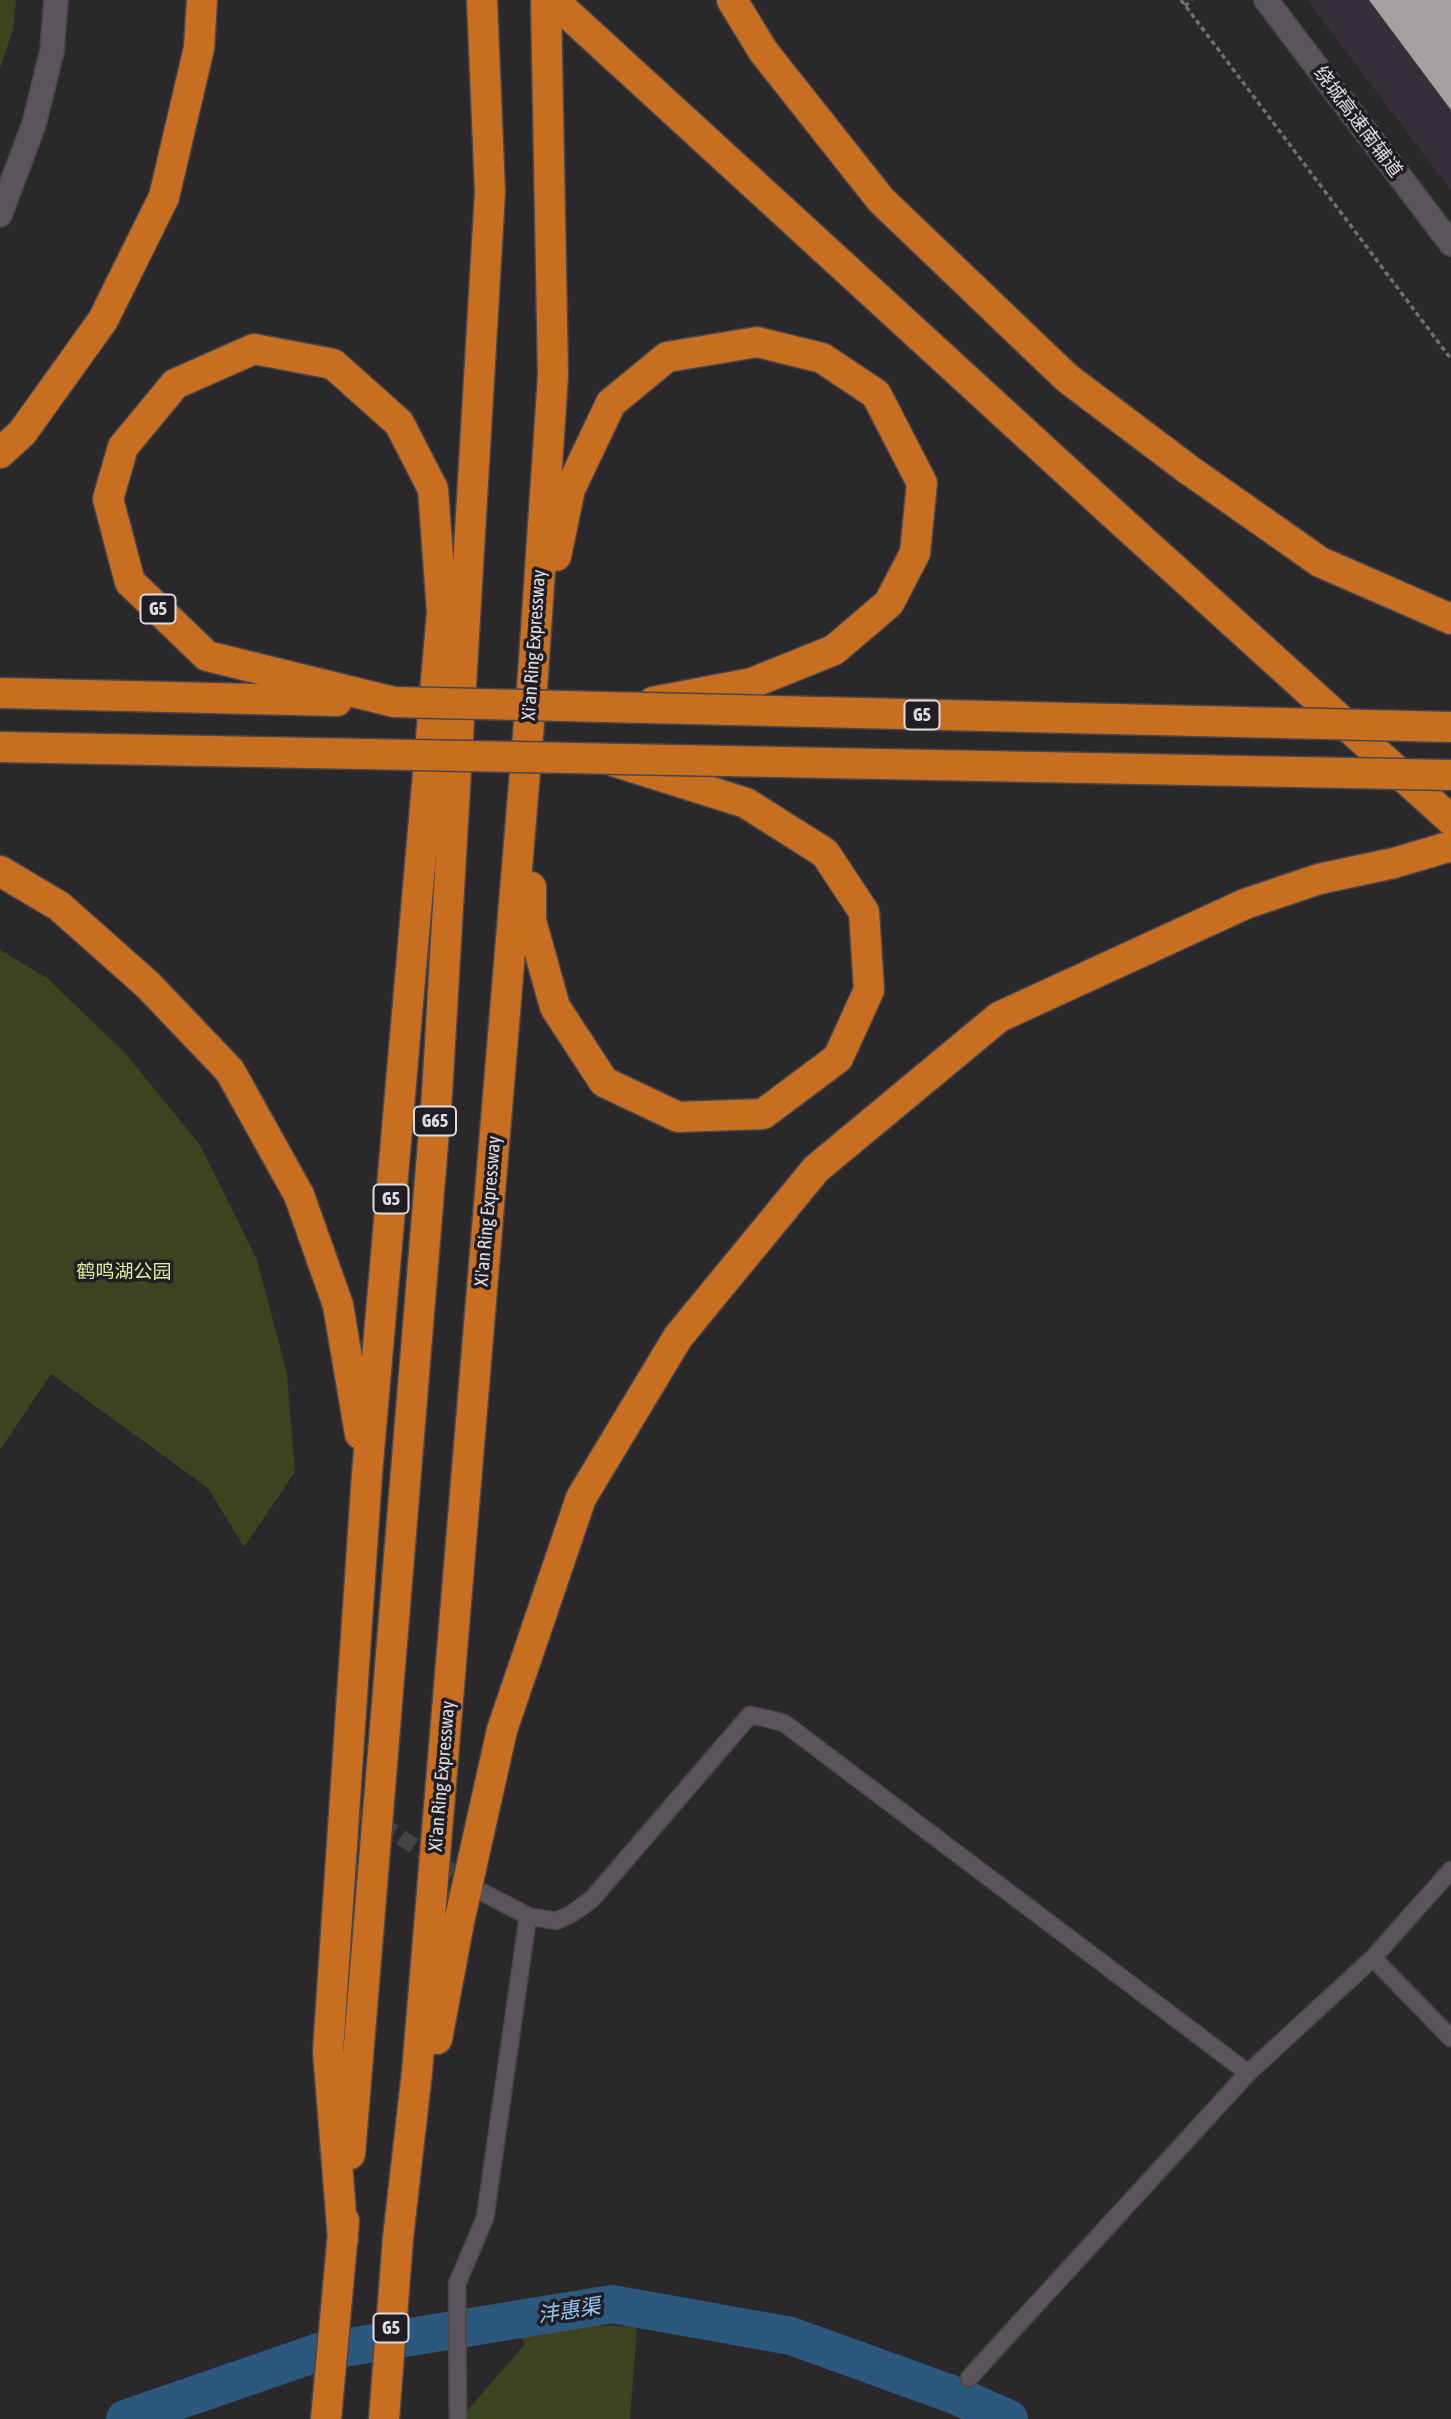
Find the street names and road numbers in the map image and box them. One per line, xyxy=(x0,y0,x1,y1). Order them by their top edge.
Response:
street label: 绕城高速南辅道 xyxy=(1309,62,1407,182)
street label: Xi'an Ring Expressway xyxy=(517,569,551,721)
road number: G5 xyxy=(140,594,176,624)
road number: G5 xyxy=(904,700,940,730)
road number: G65 xyxy=(414,1106,456,1136)
street label: Xi'an Ring Expressway xyxy=(470,1135,506,1287)
road number: G5 xyxy=(374,1184,408,1214)
street label: Xi'an Ring Expressway xyxy=(424,1700,460,1852)
road number: G5 xyxy=(374,2314,408,2342)

